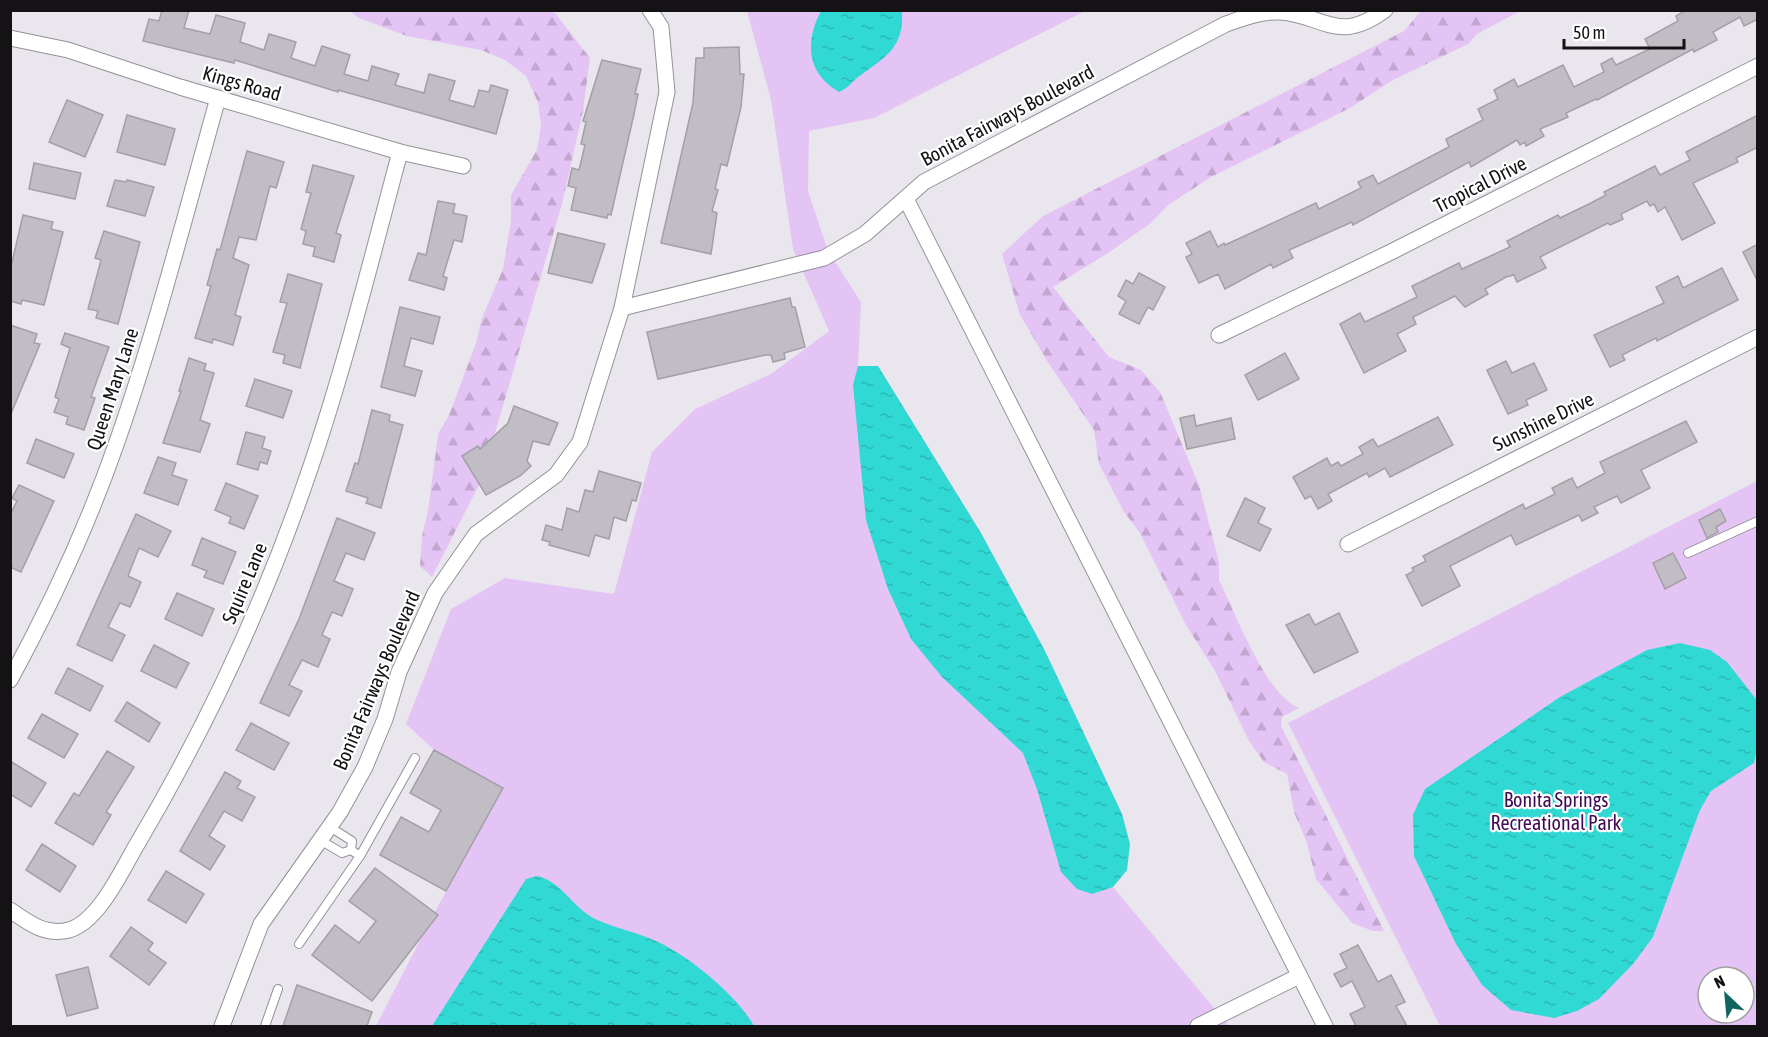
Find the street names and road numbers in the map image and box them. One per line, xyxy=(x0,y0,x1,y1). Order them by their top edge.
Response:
street label: Bonita Fairways Boulevard xyxy=(917,60,1097,170)
street label: Kings Road xyxy=(200,61,284,105)
street label: Tropical Drive xyxy=(1430,151,1530,217)
street label: Queen Mary Lane xyxy=(81,325,143,453)
street label: Sunshine Drive xyxy=(1489,387,1597,455)
street label: Squire Lane xyxy=(217,539,271,627)
street label: Bonita Fairways Boulevard xyxy=(328,587,424,773)

